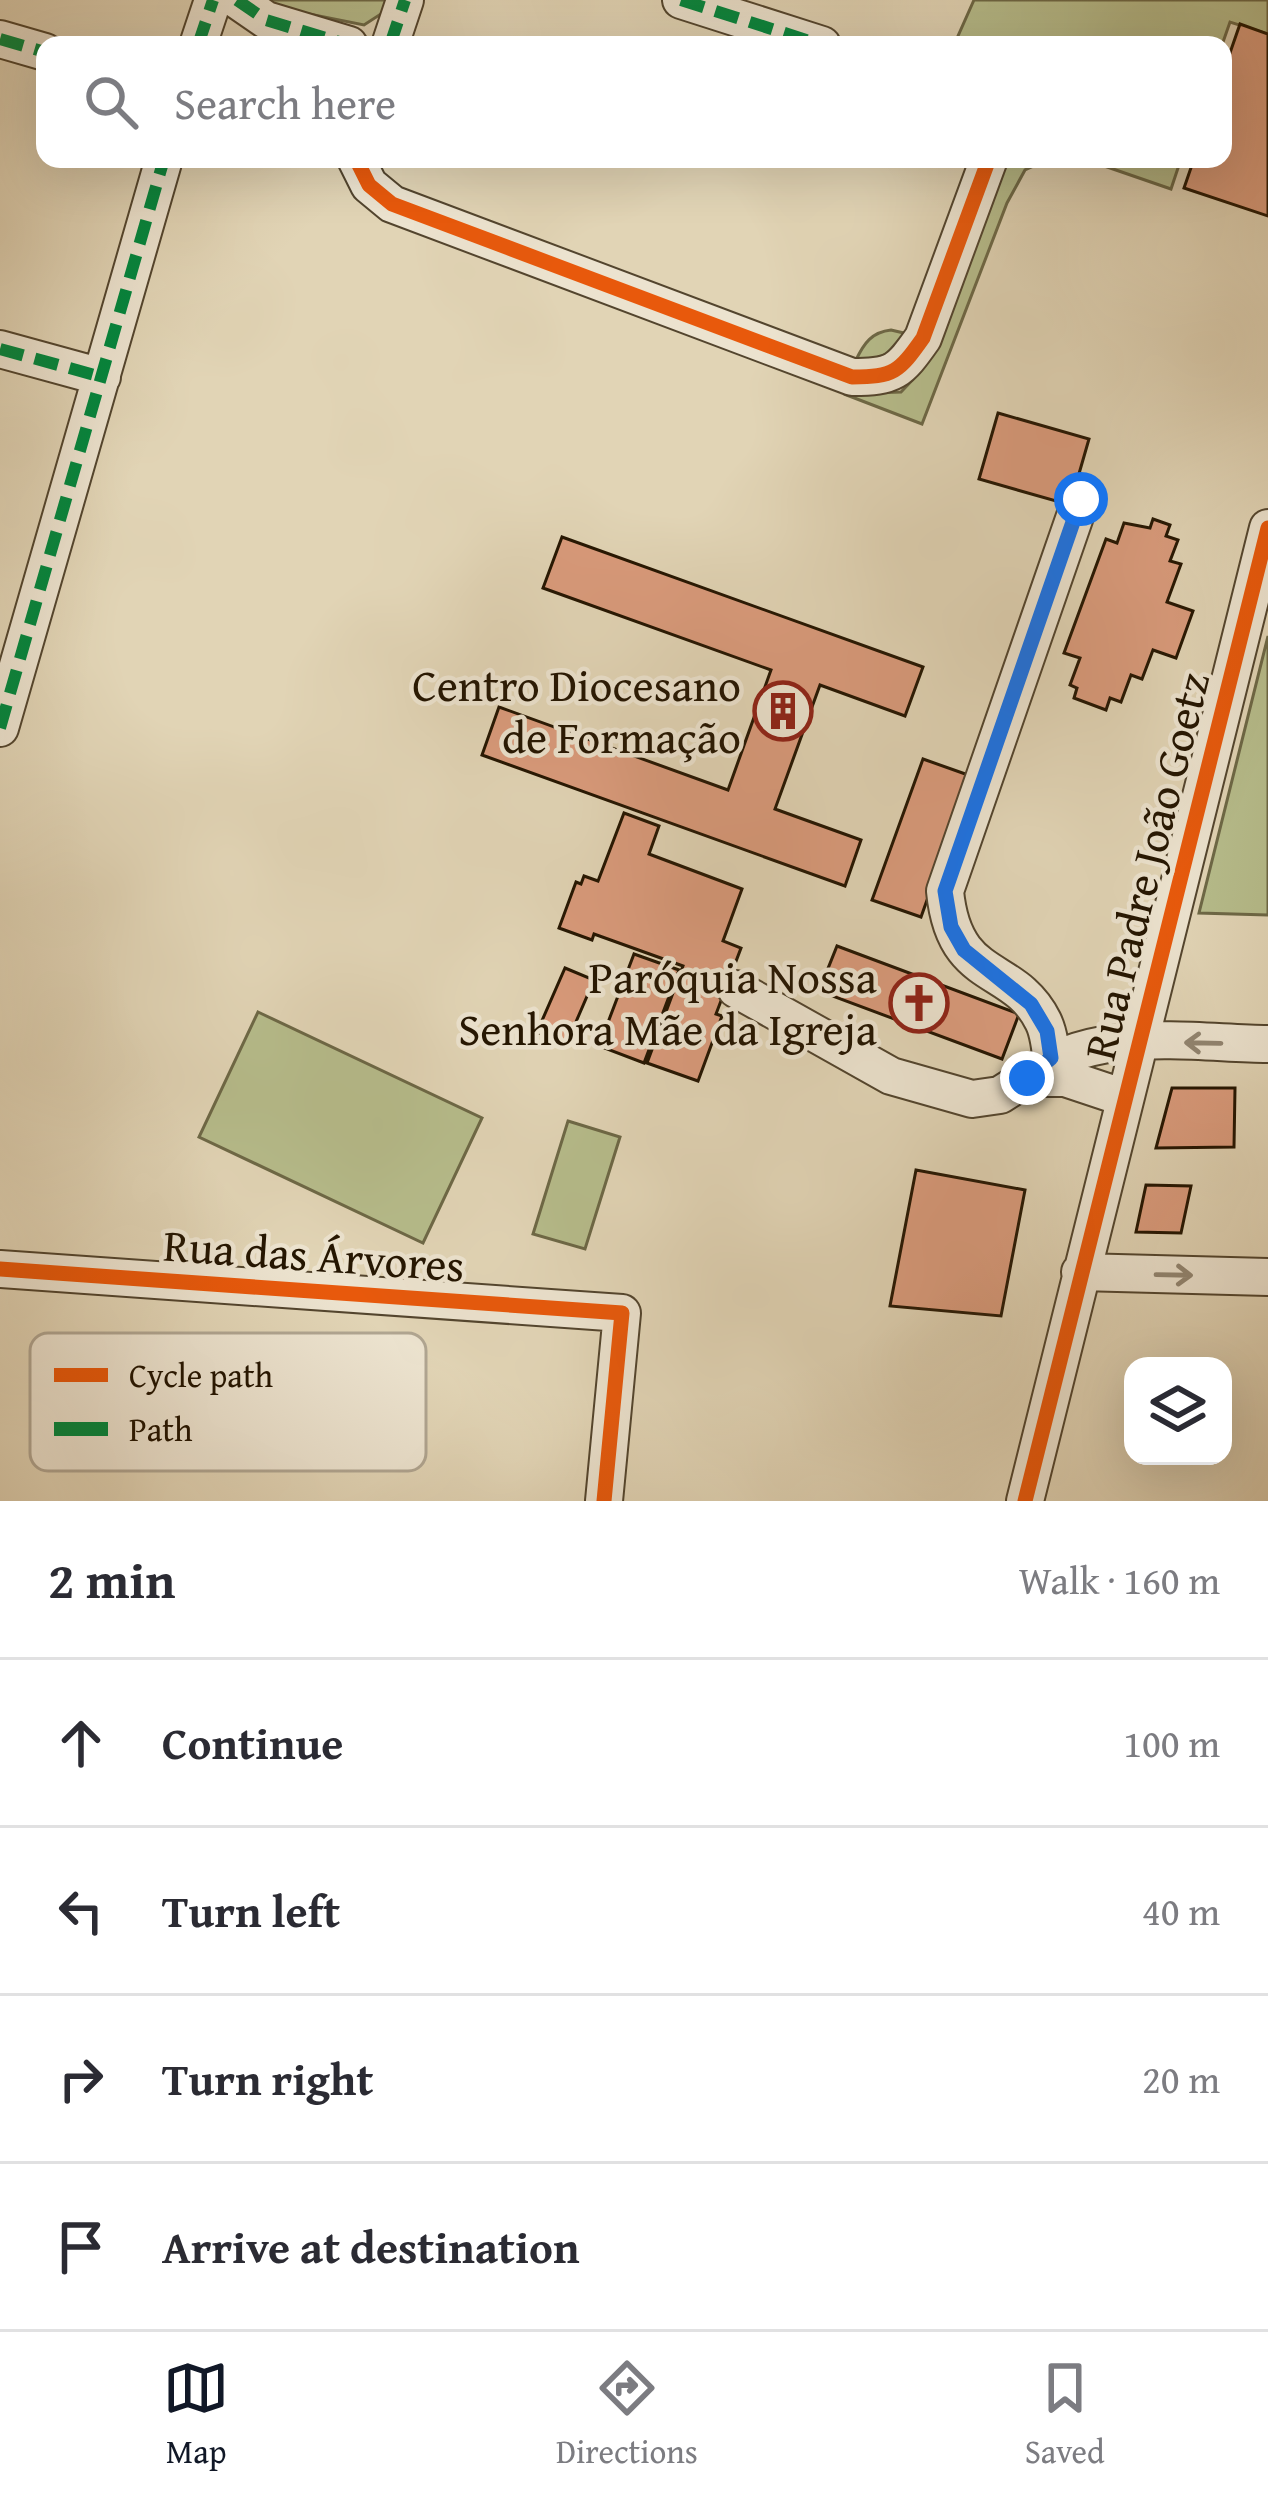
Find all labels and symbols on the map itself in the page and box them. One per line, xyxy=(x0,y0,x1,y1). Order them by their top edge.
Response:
route start xyxy=(1054,472,1108,526)
place label: Centro Diocesano de Formação xyxy=(412,652,741,769)
street label: Rua Padre João Goetz xyxy=(1066,665,1225,1066)
building icon: Centro Diocesano de Formação xyxy=(752,680,814,742)
place label: Paróquia Nossa Senhora Mãe da Igreja xyxy=(458,944,877,1061)
church icon: Paróquia Nossa Senhora Mãe da Igreja xyxy=(888,972,950,1034)
one-way arrow xyxy=(1184,1031,1223,1054)
route end xyxy=(1000,1051,1054,1105)
street label: Rua das Árvores xyxy=(161,1212,467,1297)
one-way arrow xyxy=(1154,1263,1193,1286)
legend xyxy=(30,1333,426,1471)
text: Cycle path xyxy=(129,1351,274,1399)
text: Path xyxy=(129,1405,193,1453)

